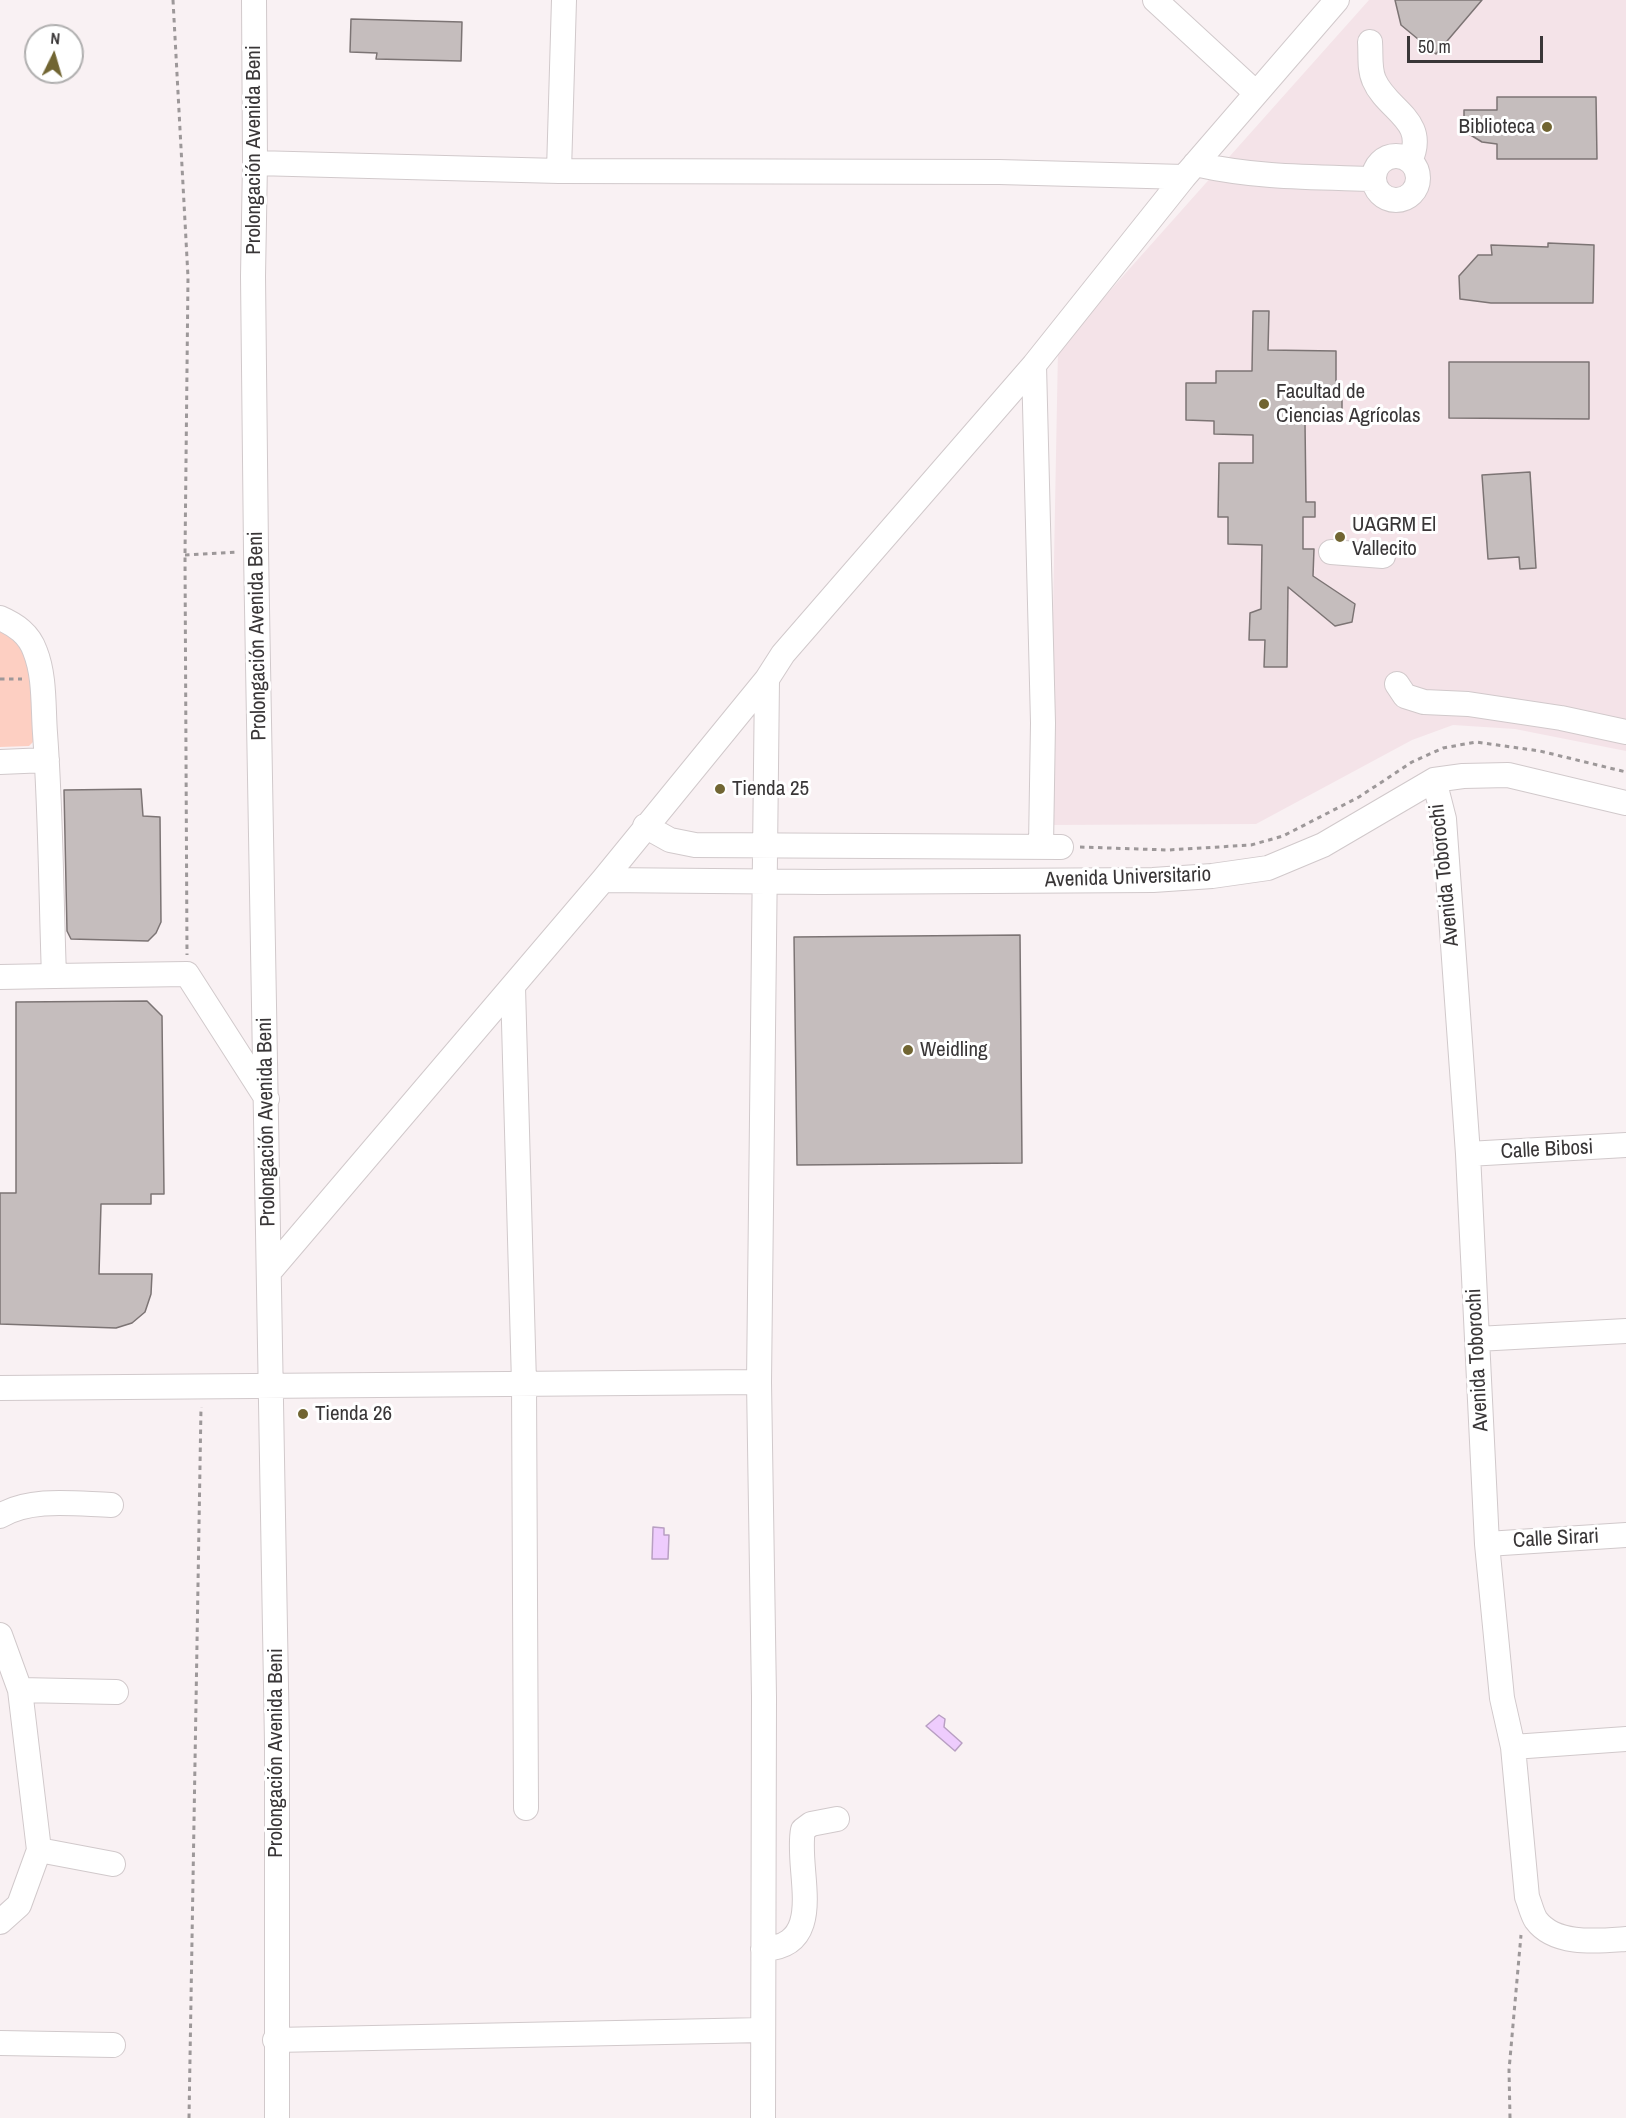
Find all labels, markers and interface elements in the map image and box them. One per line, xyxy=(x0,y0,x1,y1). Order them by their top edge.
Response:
north arrow xyxy=(24,24,84,84)
scale bar xyxy=(1410,24,1546,62)
text: N xyxy=(50,27,61,49)
text: 50 m xyxy=(1418,34,1451,59)
street label: Prolongación Avenida Beni xyxy=(241,45,267,255)
place label: Biblioteca xyxy=(1458,114,1535,140)
marker: Biblioteca xyxy=(1540,120,1554,134)
place label: Facultad de Ciencias Agrícolas xyxy=(1276,379,1421,429)
marker: Facultad de Ciencias Agrícolas xyxy=(1257,397,1271,411)
place label: UAGRM El Vallecito xyxy=(1352,512,1436,562)
marker: UAGRM El Vallecito xyxy=(1333,530,1347,544)
street label: Prolongación Avenida Beni xyxy=(244,531,272,741)
place label: Tienda 25 xyxy=(732,776,809,802)
marker: Tienda 25 xyxy=(713,782,727,796)
street label: Avenida Toborochi xyxy=(1425,802,1465,948)
street label: Avenida Universitario xyxy=(1044,863,1212,893)
street label: Prolongación Avenida Beni xyxy=(253,1017,281,1227)
place label: Weidling xyxy=(920,1037,988,1063)
marker: Weidling xyxy=(901,1043,915,1057)
street label: Calle Bibosi xyxy=(1500,1135,1594,1165)
street label: Avenida Toborochi xyxy=(1462,1288,1494,1432)
place label: Tienda 26 xyxy=(315,1401,392,1427)
marker: Tienda 26 xyxy=(296,1407,310,1421)
street label: Calle Sirari xyxy=(1512,1524,1600,1554)
street label: Prolongación Avenida Beni xyxy=(263,1648,289,1858)

